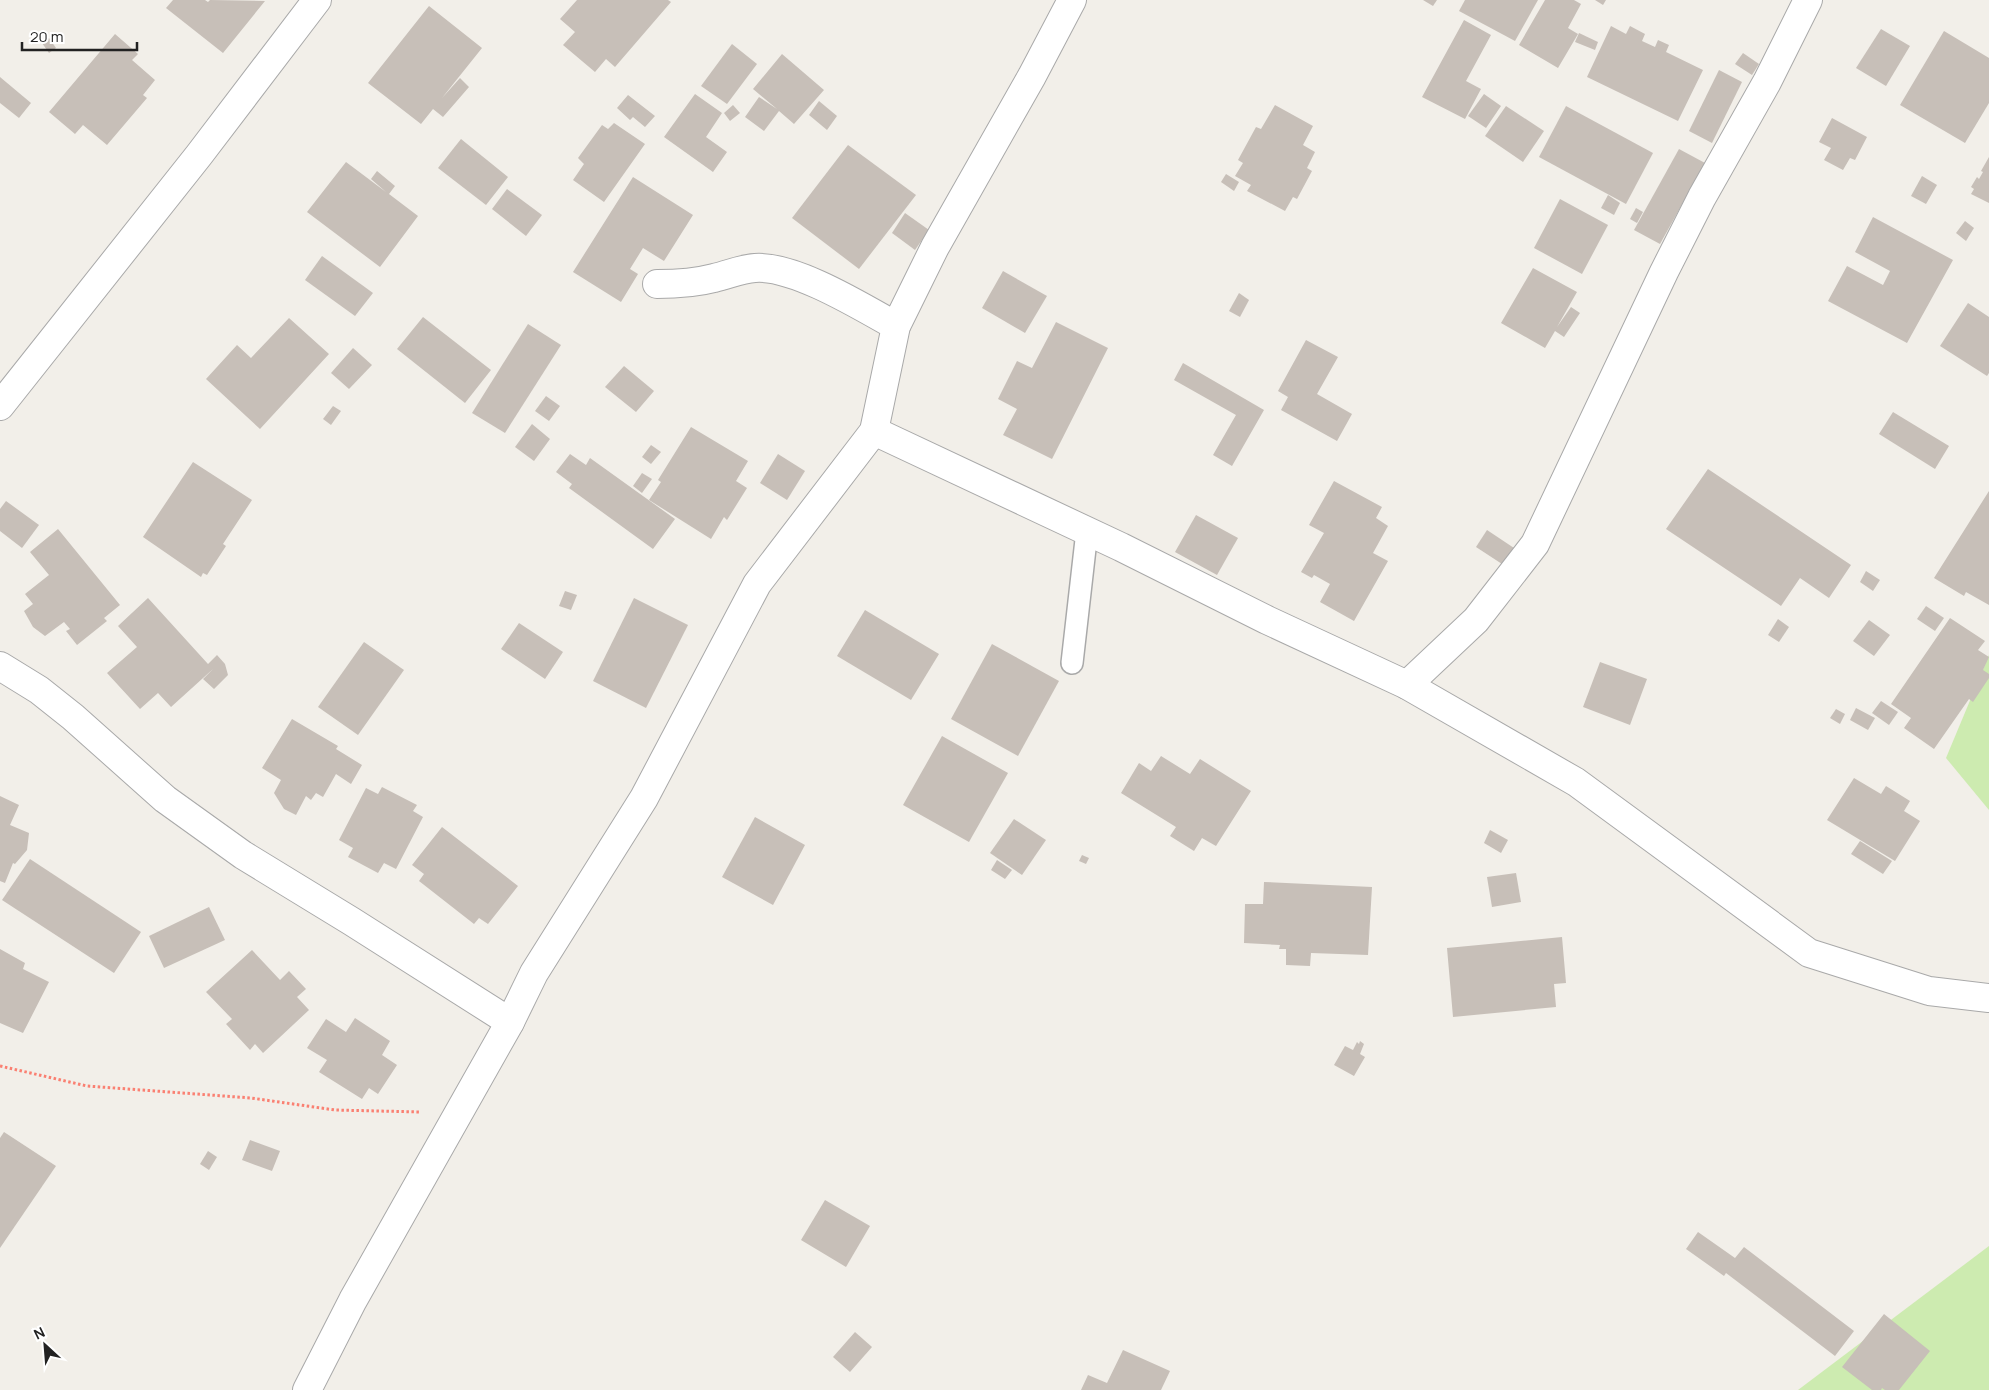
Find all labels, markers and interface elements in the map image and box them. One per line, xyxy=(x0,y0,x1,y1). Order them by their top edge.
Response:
scale bar xyxy=(22,20,138,52)
text: 20 m xyxy=(30,26,63,47)
north arrow xyxy=(20,1320,70,1370)
text: N xyxy=(30,1322,48,1344)

